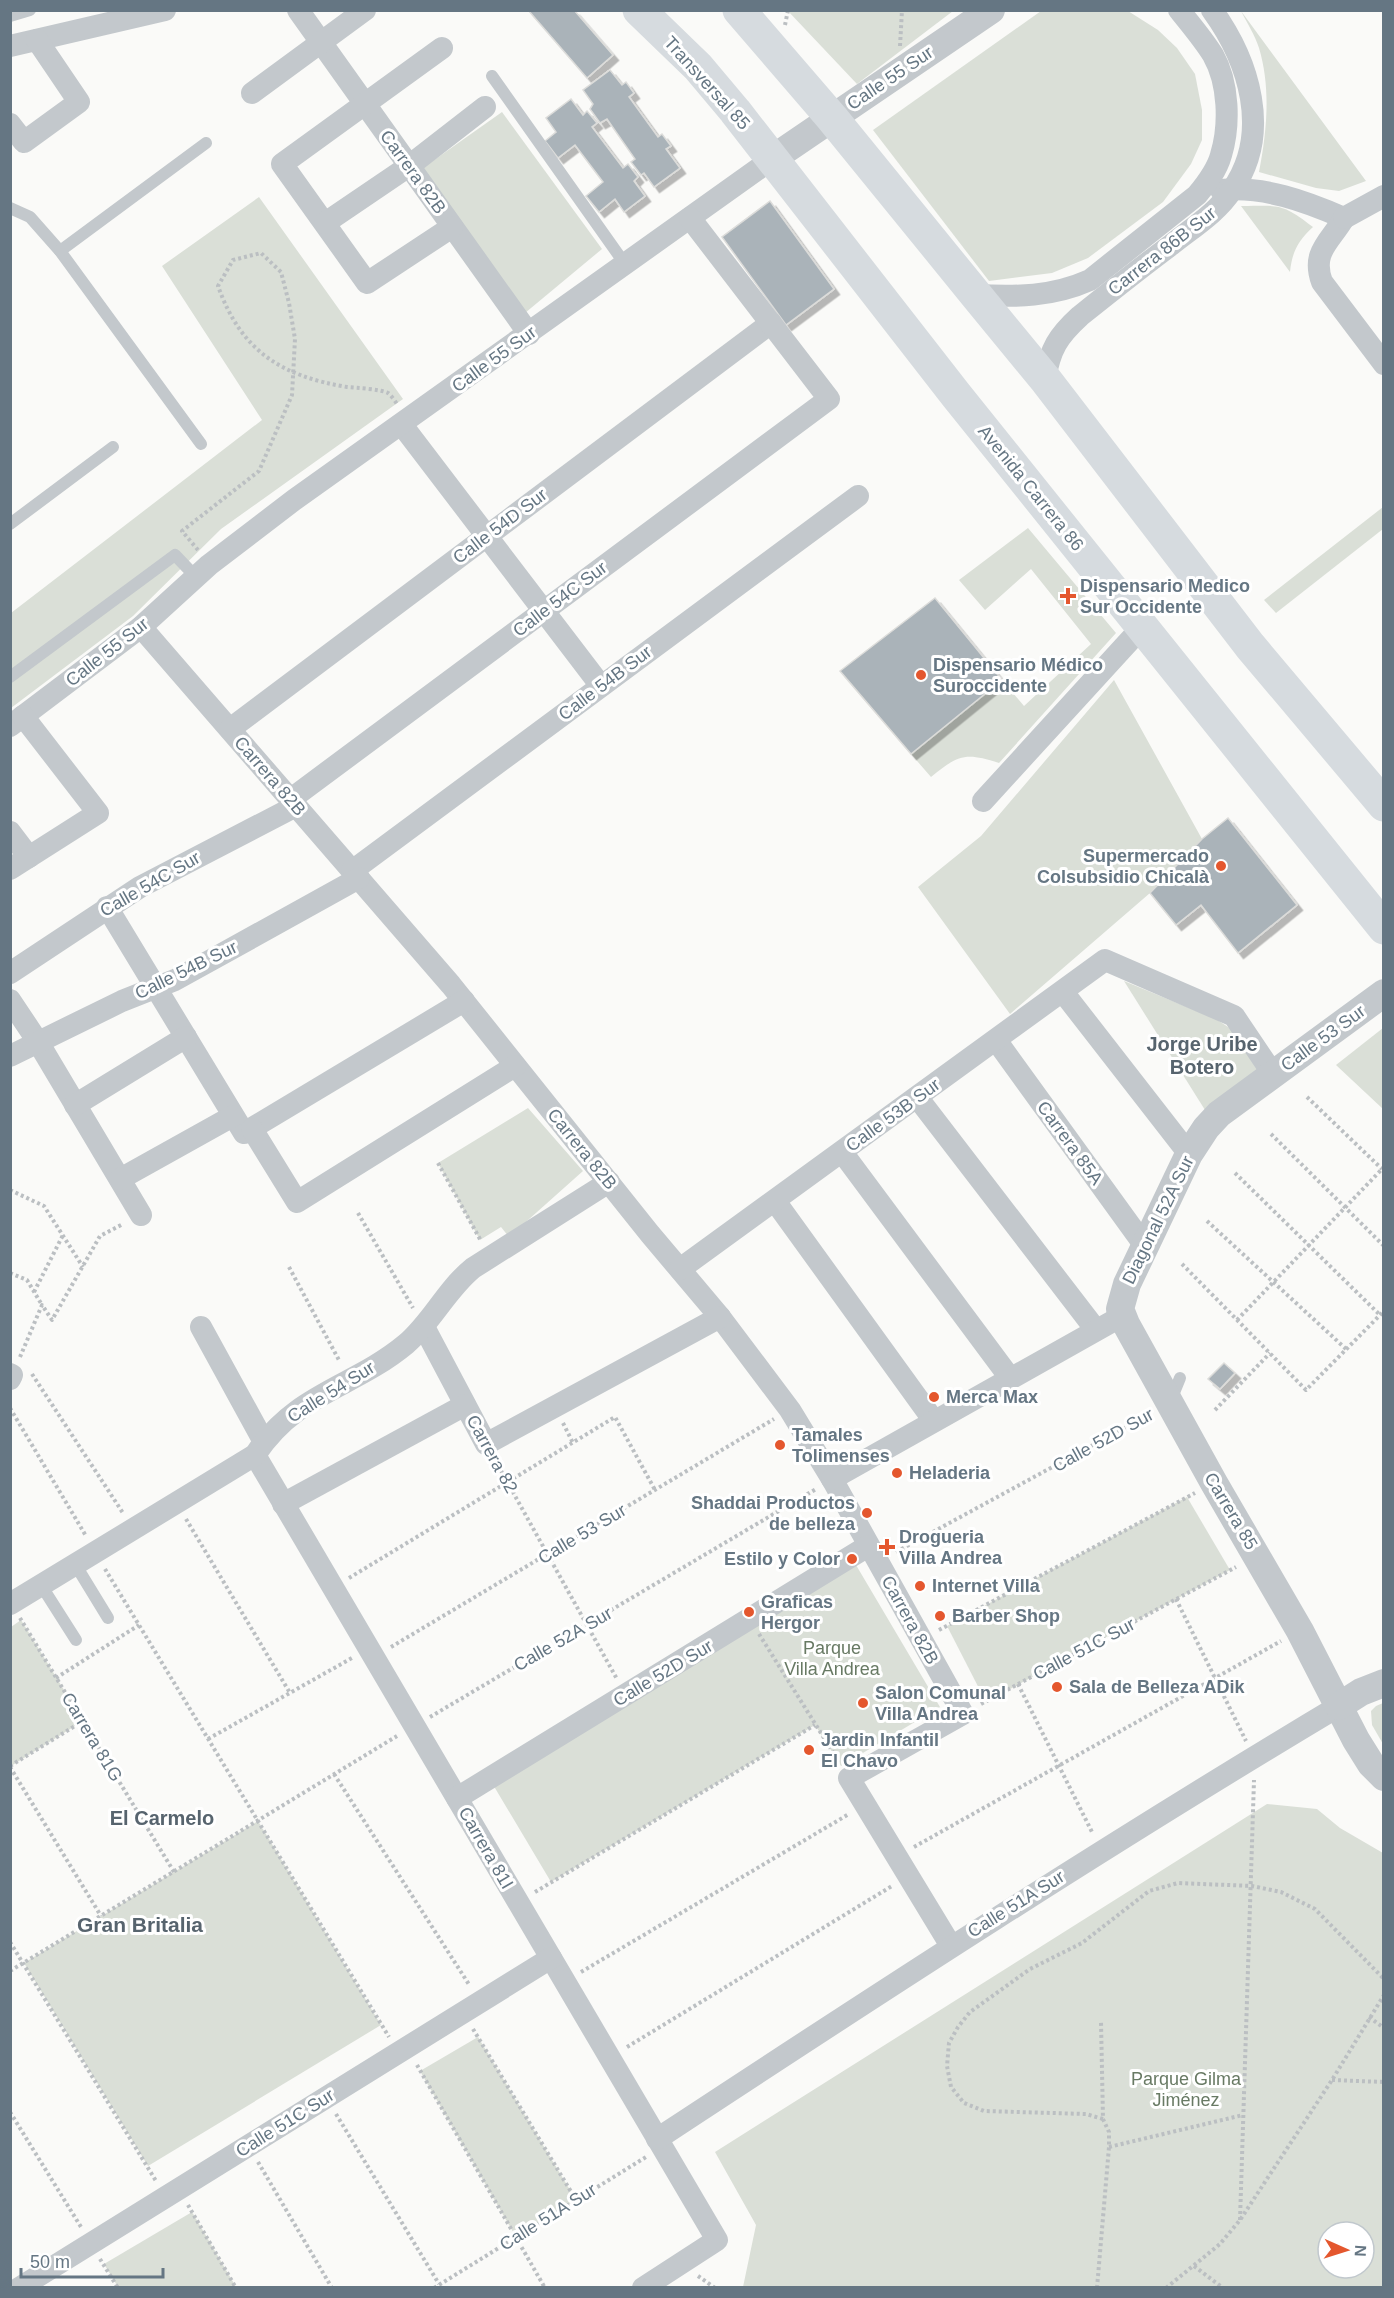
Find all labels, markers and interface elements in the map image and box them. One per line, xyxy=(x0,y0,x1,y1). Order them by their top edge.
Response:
street label: Transversal 85 xyxy=(660,32,754,134)
street label: Calle 55 Sur xyxy=(843,42,937,114)
street label: Carrera 82B xyxy=(376,126,450,218)
street label: Carrera 86B Sur xyxy=(1104,203,1220,299)
street label: Calle 55 Sur xyxy=(448,322,540,396)
street label: Avenida Carrera 86 xyxy=(974,421,1088,555)
street label: Calle 54D Sur xyxy=(449,484,551,568)
street label: Calle 54C Sur xyxy=(509,557,611,641)
place label: Dispensario Medico Sur Occidente xyxy=(1080,576,1250,617)
marker: Dispensario Medico Sur Occidente xyxy=(1061,589,1075,603)
street label: Calle 55 Sur xyxy=(62,614,152,690)
street label: Calle 54B Sur xyxy=(555,642,655,724)
place label: Dispensario Médico Suroccidente xyxy=(933,655,1103,696)
marker: Dispensario Médico Suroccidente xyxy=(914,668,928,682)
street label: Carrera 82B xyxy=(230,732,310,820)
place label: Supermercado Colsubsidio Chicalà xyxy=(1037,846,1210,887)
street label: Calle 54C Sur xyxy=(96,847,204,921)
marker: Supermercado Colsubsidio Chicalà xyxy=(1214,859,1228,873)
street label: Calle 54B Sur xyxy=(132,937,240,1003)
street label: Calle 53 Sur xyxy=(1277,1001,1369,1075)
district label: Jorge Uribe Botero xyxy=(1146,1033,1258,1078)
street label: Calle 53B Sur xyxy=(842,1074,944,1156)
street label: Carrera 85A xyxy=(1033,1097,1107,1189)
street label: Carrera 82B xyxy=(543,1105,621,1193)
street label: Diagonal 52A Sur xyxy=(1118,1153,1198,1287)
street label: Calle 54 Sur xyxy=(284,1357,378,1427)
place label: Merca Max xyxy=(946,1387,1038,1407)
marker: Merca Max xyxy=(927,1390,941,1404)
street label: Calle 52D Sur xyxy=(1049,1404,1157,1476)
street label: Carrera 82 xyxy=(462,1412,522,1496)
place label: Tamales Tolimenses xyxy=(792,1425,890,1466)
marker: Tamales Tolimenses xyxy=(773,1438,787,1452)
place label: Heladeria xyxy=(909,1463,991,1483)
marker: Heladeria xyxy=(890,1466,904,1480)
street label: Carrera 85 xyxy=(1200,1469,1262,1553)
place label: Shaddai Productos de belleza xyxy=(691,1493,856,1534)
street label: Calle 53 Sur xyxy=(534,1500,630,1568)
marker: Shaddai Productos de belleza xyxy=(860,1506,874,1520)
place label: Drogueria Villa Andrea xyxy=(899,1527,1003,1568)
marker: Drogueria Villa Andrea xyxy=(880,1540,894,1554)
place label: Estilo y Color xyxy=(724,1549,840,1569)
marker: Estilo y Color xyxy=(845,1552,859,1566)
street label: Carrera 82B xyxy=(877,1572,943,1668)
place label: Internet Villa xyxy=(932,1576,1041,1596)
marker: Internet Villa xyxy=(913,1579,927,1593)
place label: Graficas Hergor xyxy=(761,1592,833,1633)
street label: Calle 52A Sur xyxy=(510,1603,616,1675)
marker: Graficas Hergor xyxy=(742,1605,756,1619)
place label: Barber Shop xyxy=(952,1606,1060,1626)
marker: Barber Shop xyxy=(933,1609,947,1623)
street label: Calle 51C Sur xyxy=(1030,1614,1138,1684)
street label: Calle 52D Sur xyxy=(610,1636,716,1710)
park label: Parque Villa Andrea xyxy=(784,1638,881,1679)
place label: Sala de Belleza ADik xyxy=(1069,1677,1245,1697)
marker: Sala de Belleza ADik xyxy=(1050,1680,1064,1694)
place label: Salon Comunal Villa Andrea xyxy=(875,1683,1006,1724)
street label: Carrera 81G xyxy=(58,1689,126,1785)
marker: Salon Comunal Villa Andrea xyxy=(856,1696,870,1710)
place label: Jardin Infantil El Chavo xyxy=(821,1730,939,1771)
marker: Jardin Infantil El Chavo xyxy=(802,1743,816,1757)
street label: Carrera 81I xyxy=(455,1804,517,1892)
district label: El Carmelo xyxy=(110,1807,214,1829)
street label: Calle 51A Sur xyxy=(964,1866,1068,1942)
district label: Gran Britalia xyxy=(77,1913,203,1936)
park label: Parque Gilma Jiménez xyxy=(1131,2069,1242,2110)
street label: Calle 51C Sur xyxy=(232,2085,338,2161)
street label: Calle 51A Sur xyxy=(496,2179,600,2255)
north arrow xyxy=(1316,2220,1376,2280)
scale bar xyxy=(21,2241,164,2279)
text: N xyxy=(1352,2245,1369,2257)
text: 50 m xyxy=(30,2252,70,2272)

